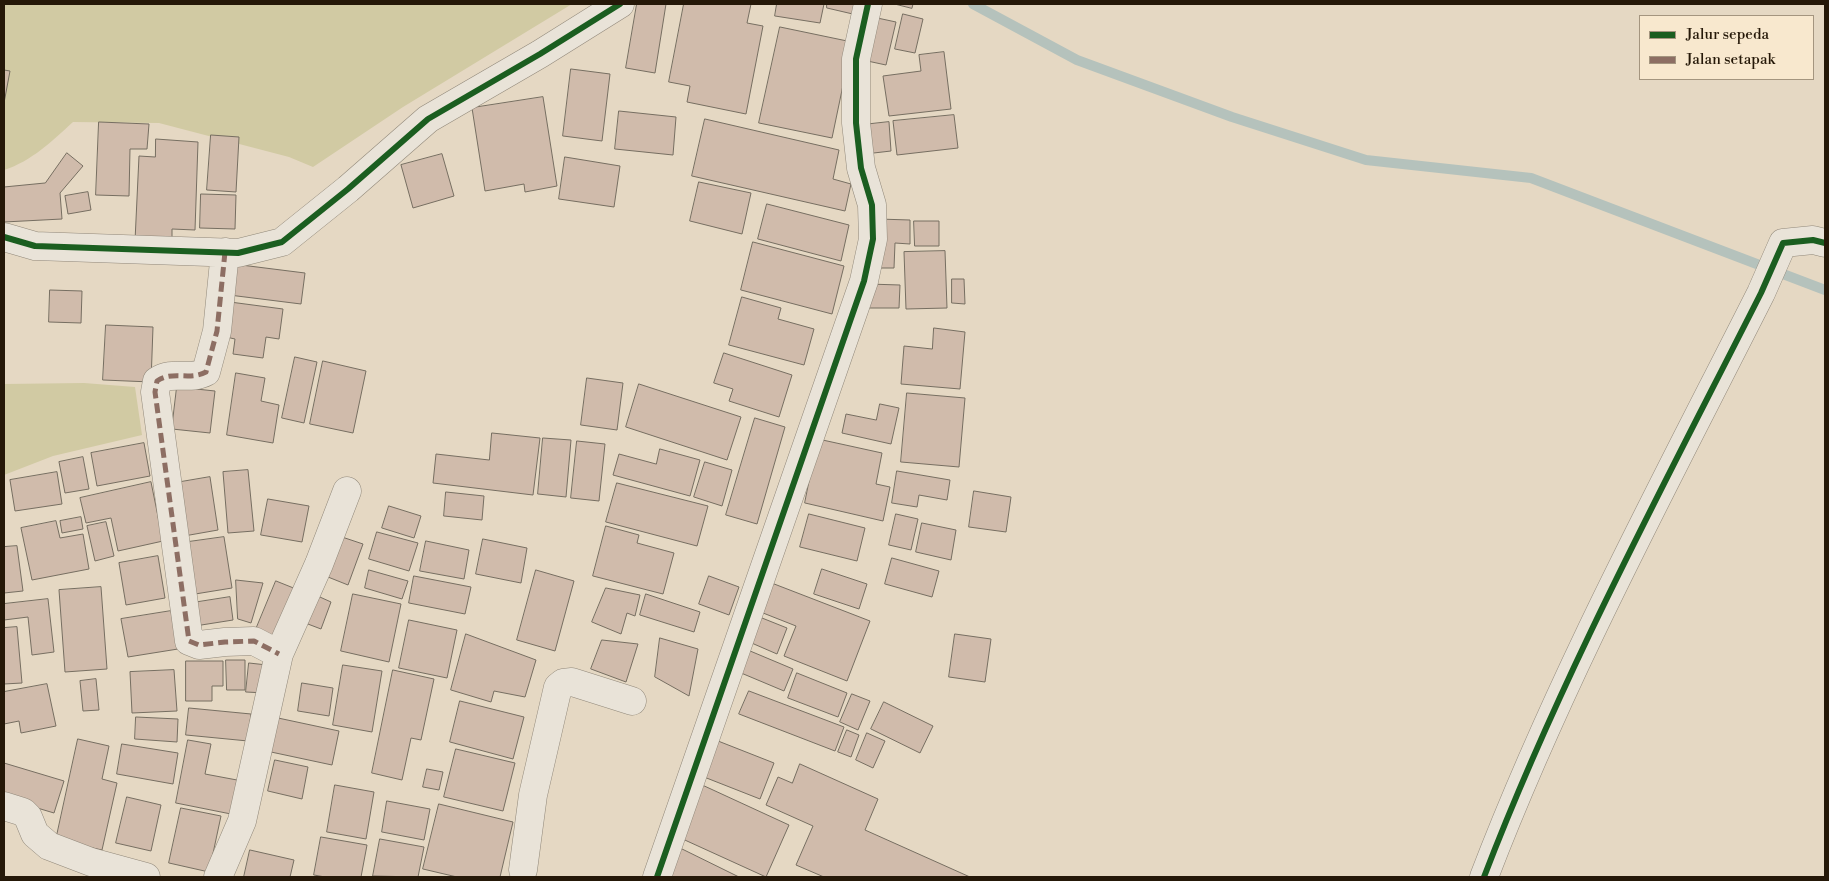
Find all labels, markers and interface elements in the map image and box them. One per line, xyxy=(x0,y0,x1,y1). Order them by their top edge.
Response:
legend xyxy=(1639,15,1814,80)
text: Jalur sepeda xyxy=(1686,25,1769,44)
text: Jalan setapak xyxy=(1686,50,1775,69)

